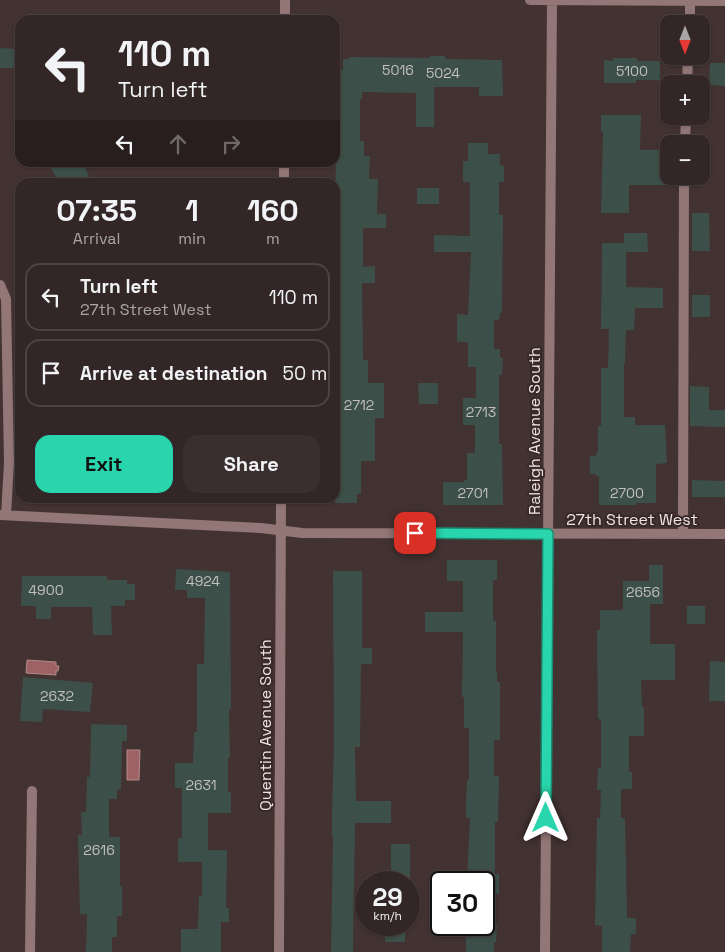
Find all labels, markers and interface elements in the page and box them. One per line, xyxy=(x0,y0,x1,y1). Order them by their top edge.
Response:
north arrow xyxy=(660,15,710,65)
map controls xyxy=(660,15,710,185)
text: 110 m xyxy=(118,32,211,76)
icon: left xyxy=(35,35,100,100)
house number: 5016 xyxy=(382,61,414,79)
house number: 5100 xyxy=(616,62,648,80)
house number: 5024 xyxy=(426,64,460,82)
text: Turn left xyxy=(118,75,208,103)
button: + xyxy=(660,75,710,125)
icon: left xyxy=(111,130,139,158)
icon: ahead xyxy=(164,130,192,158)
icon: right xyxy=(217,130,245,158)
button: − xyxy=(660,135,710,185)
text: 07:35 xyxy=(56,191,137,230)
text: 1 xyxy=(185,191,199,230)
text: 160 xyxy=(247,191,299,230)
text: Arrival xyxy=(73,228,120,249)
text: min xyxy=(178,228,206,249)
text: m xyxy=(266,228,280,249)
text: Turn left xyxy=(80,274,158,299)
icon: left xyxy=(37,283,65,311)
text: 110 m xyxy=(269,285,318,310)
text: 27th Street West xyxy=(80,299,212,320)
street label: Raleigh Avenue South xyxy=(524,347,545,515)
icon: arrive xyxy=(37,359,65,387)
text: Arrive at destination xyxy=(80,361,268,386)
text: 50 m xyxy=(283,361,327,386)
house number: 2712 xyxy=(344,396,374,414)
house number: 2713 xyxy=(466,403,496,421)
button: Exit xyxy=(35,435,173,493)
button: Share xyxy=(183,435,320,493)
house number: 2701 xyxy=(458,484,488,502)
house number: 2700 xyxy=(610,484,644,502)
street label: 27th Street West xyxy=(566,509,698,530)
pin xyxy=(394,512,436,554)
icon: arrive xyxy=(401,519,429,547)
house number: 4924 xyxy=(186,572,220,590)
house number: 4900 xyxy=(28,581,64,599)
house number: 2656 xyxy=(626,583,660,601)
street label: Quentin Avenue South xyxy=(255,639,276,811)
house number: 2632 xyxy=(40,687,74,705)
house number: 2631 xyxy=(185,776,217,794)
position arrow xyxy=(519,791,571,843)
house number: 2616 xyxy=(83,841,115,859)
speed limit sign: 30 xyxy=(430,871,495,936)
text: 29 xyxy=(372,881,403,913)
text: km/h xyxy=(373,908,402,924)

